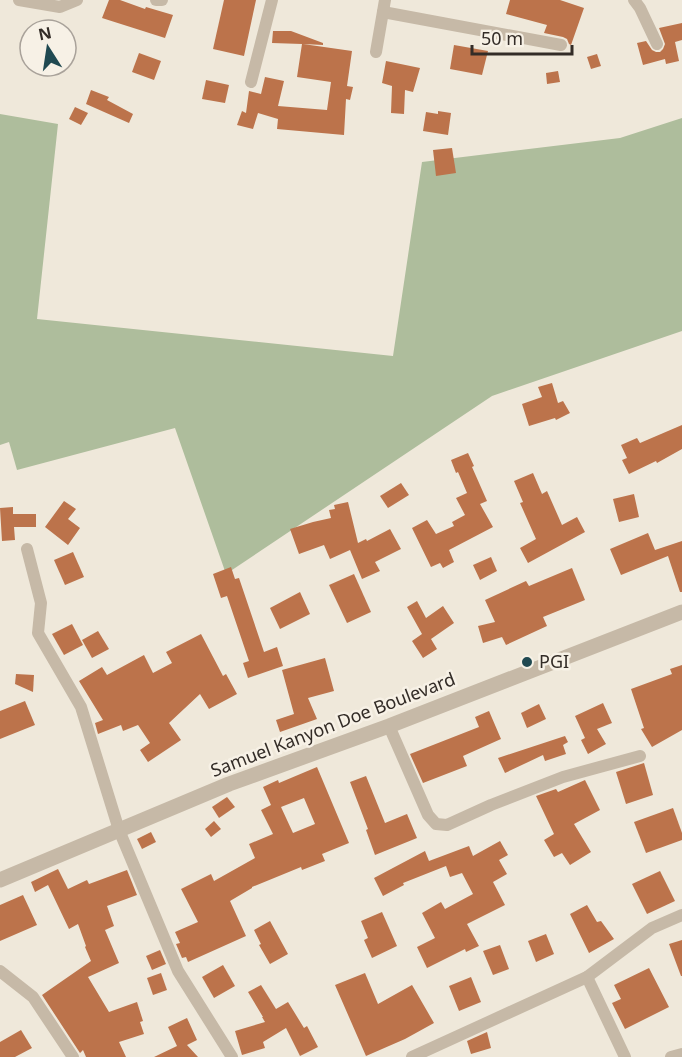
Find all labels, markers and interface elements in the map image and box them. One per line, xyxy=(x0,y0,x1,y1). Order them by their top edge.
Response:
north arrow xyxy=(18,18,78,78)
scale bar xyxy=(472,18,572,56)
text: N xyxy=(36,21,54,45)
text: 50 m xyxy=(481,26,523,50)
place label: PGI xyxy=(539,649,569,673)
marker: PGI xyxy=(520,655,534,669)
street label: Samuel Kanyon Doe Boulevard xyxy=(207,666,458,782)

